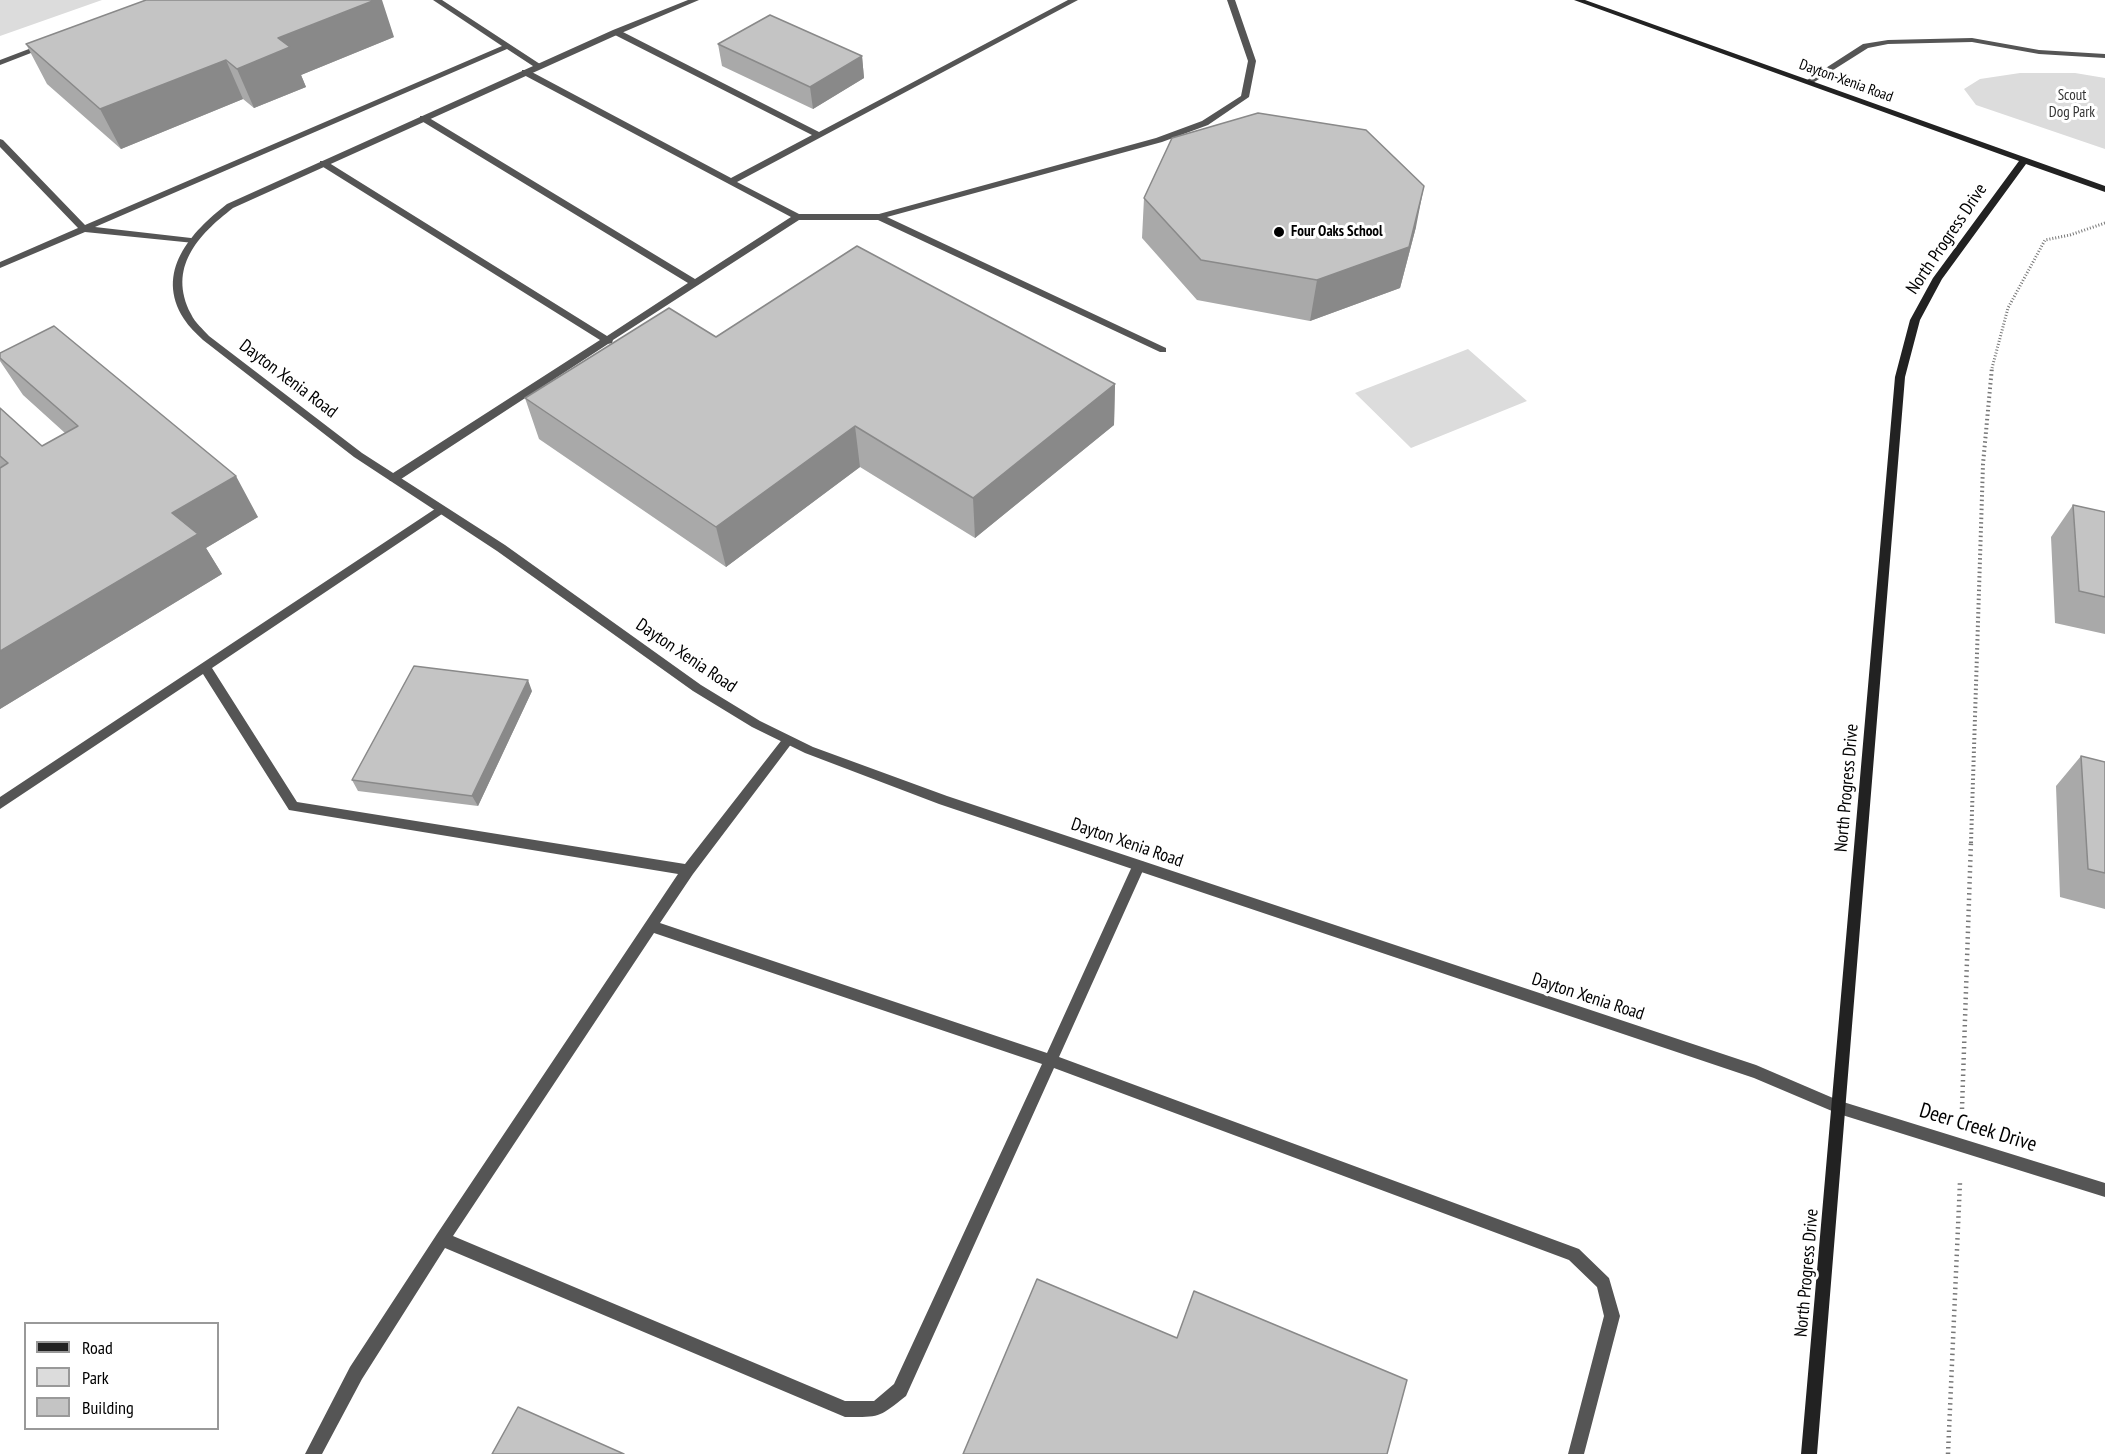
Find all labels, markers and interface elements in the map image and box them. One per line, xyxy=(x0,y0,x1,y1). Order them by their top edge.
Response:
street label: Dayton-Xenia Road xyxy=(1797,56,1895,106)
park label: Scout Dog Park xyxy=(2049,87,2095,122)
street label: North Progress Drive xyxy=(1902,180,1992,298)
place label: Four Oaks School xyxy=(1291,223,1383,241)
marker: Four Oaks School xyxy=(1272,225,1286,239)
street label: Dayton Xenia Road xyxy=(235,335,341,423)
street label: Dayton Xenia Road xyxy=(631,614,741,698)
street label: North Progress Drive xyxy=(1831,723,1863,853)
street label: Dayton Xenia Road xyxy=(1068,814,1186,872)
street label: Dayton Xenia Road xyxy=(1529,969,1647,1025)
street label: Deer Creek Drive xyxy=(1916,1098,2040,1158)
street label: North Progress Drive xyxy=(1791,1208,1823,1338)
legend xyxy=(24,1322,219,1430)
text: Road xyxy=(82,1336,113,1359)
text: Park xyxy=(82,1366,109,1389)
text: Building xyxy=(82,1396,134,1419)

